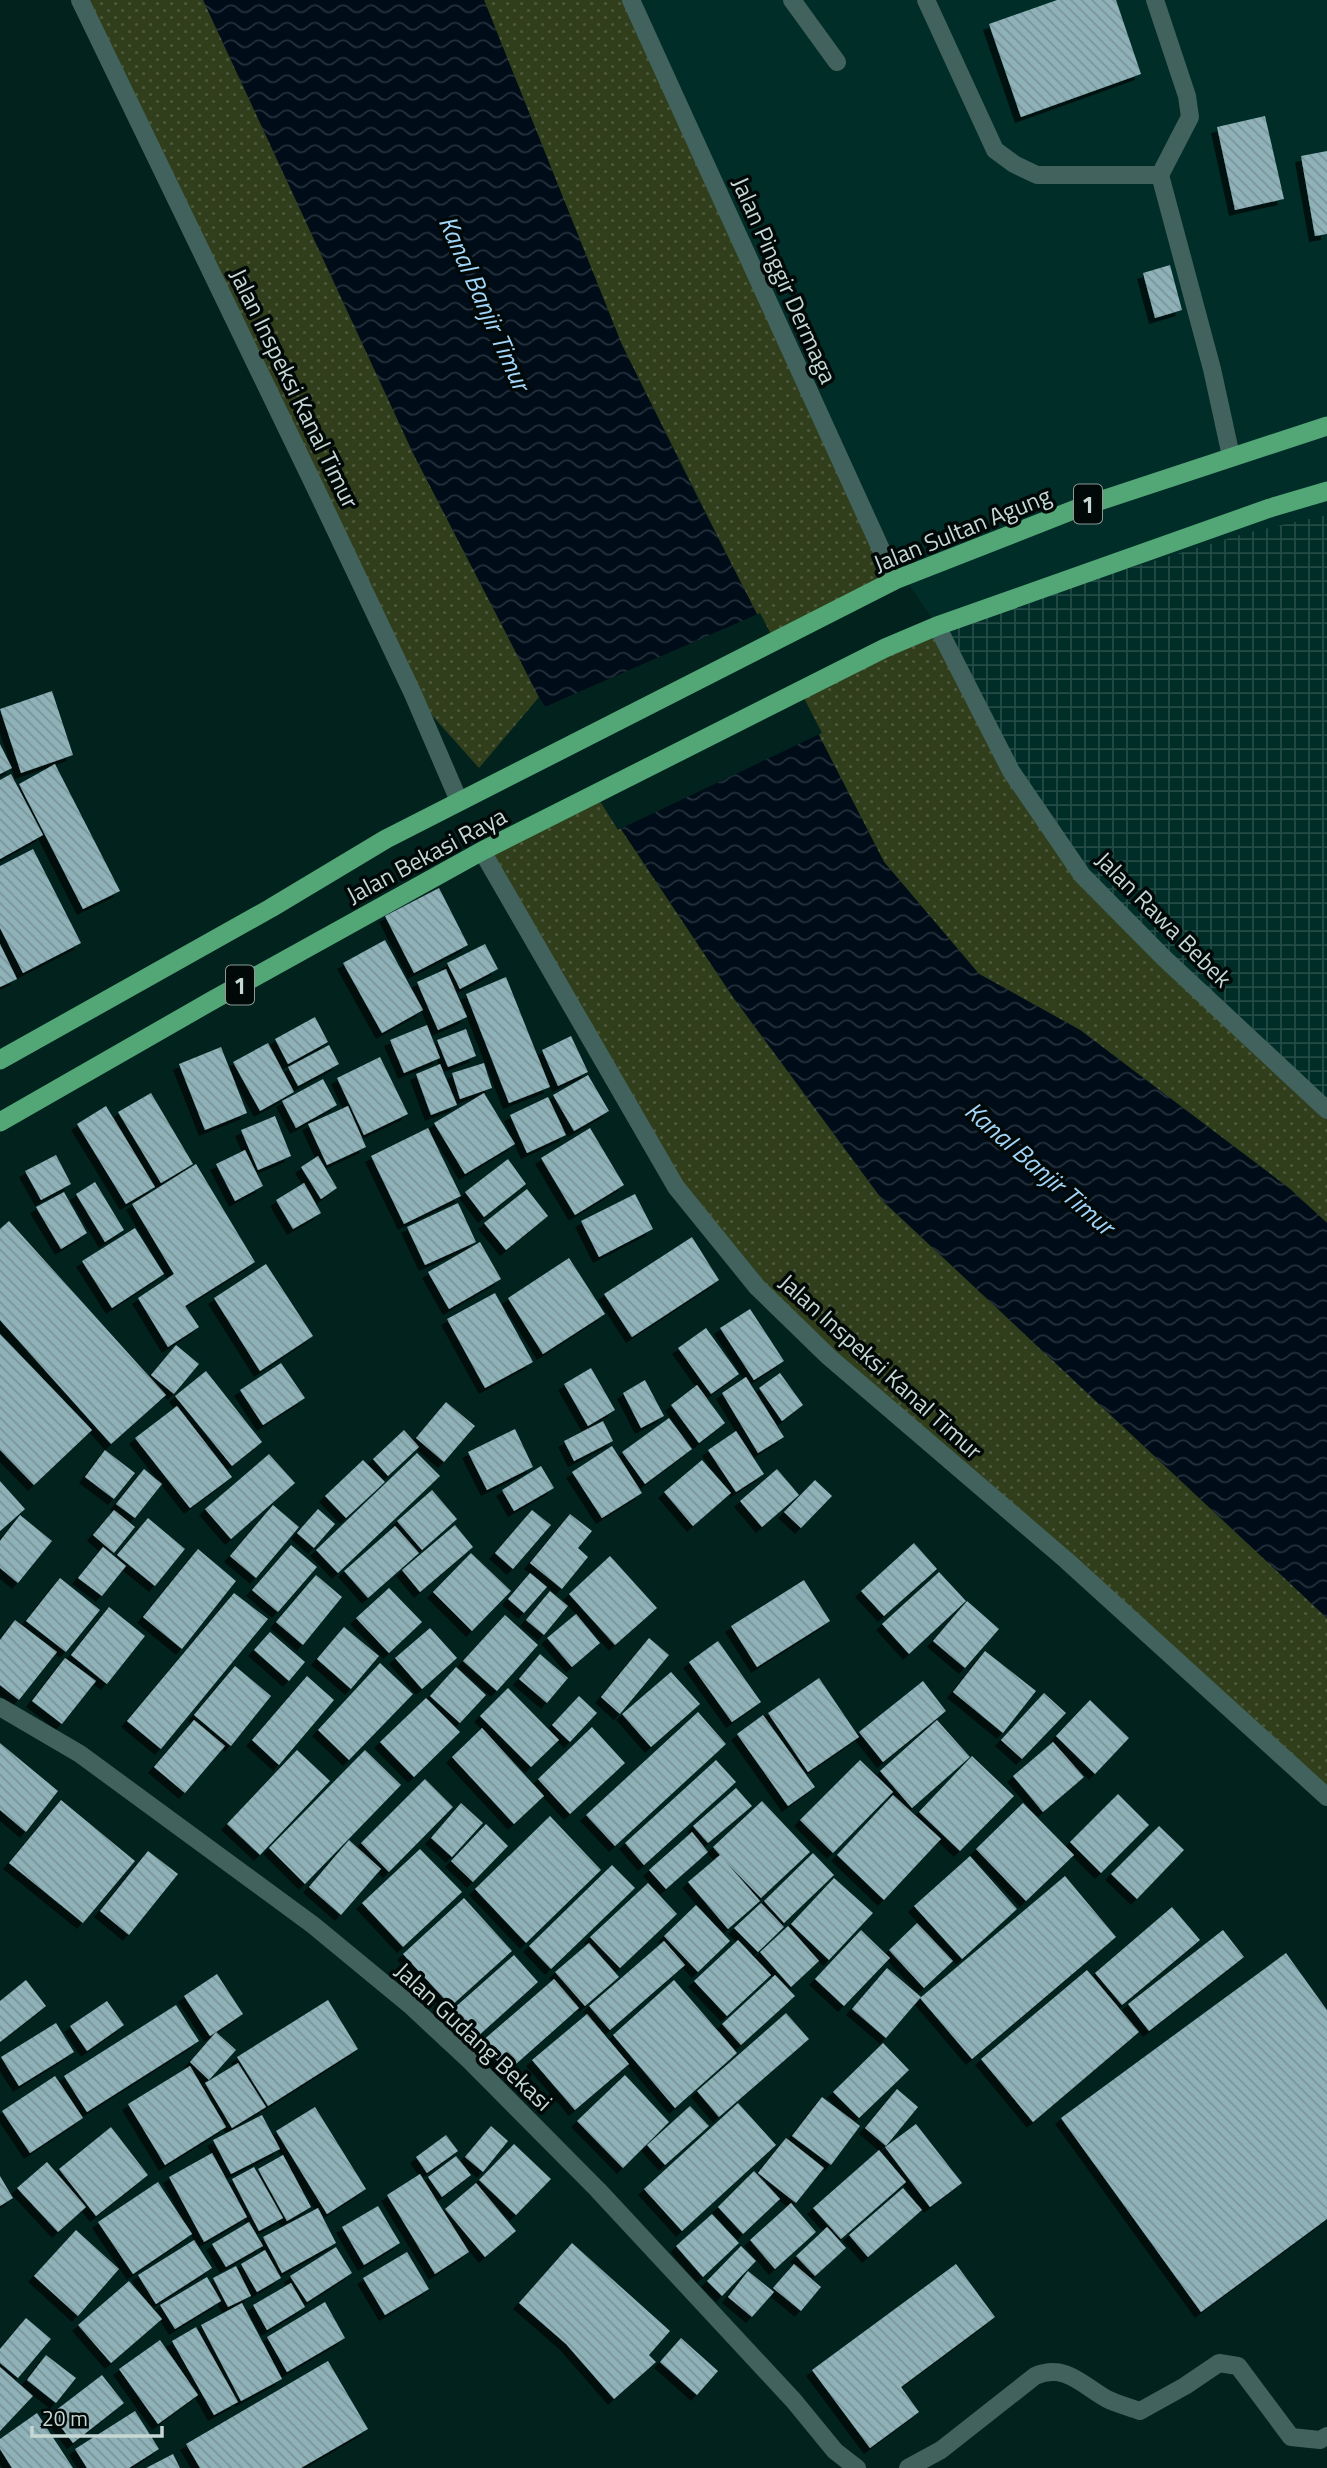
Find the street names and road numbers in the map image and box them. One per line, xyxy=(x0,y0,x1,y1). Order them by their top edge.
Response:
street label: Jalan Pinggir Dermaga xyxy=(723,171,847,389)
street label: Jalan Inspeksi Kanal Timur xyxy=(221,262,369,514)
street label: Jalan Sultan Agung xyxy=(868,477,1056,581)
road number: 1 xyxy=(1074,484,1102,524)
street label: Jalan Bekasi Raya xyxy=(339,798,513,912)
street label: Jalan Rawa Bebek xyxy=(1088,843,1241,996)
road number: 1 xyxy=(226,966,254,1004)
street label: Jalan Inspeksi Kanal Timur xyxy=(771,1265,991,1467)
street label: Jalan Gudang Bekasi xyxy=(387,1953,561,2119)

